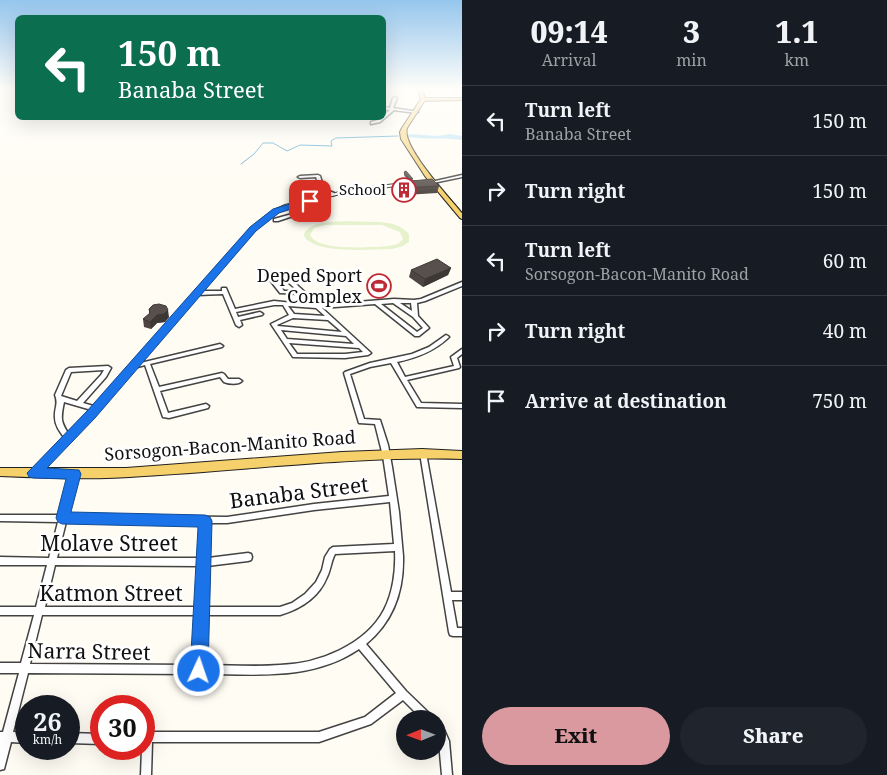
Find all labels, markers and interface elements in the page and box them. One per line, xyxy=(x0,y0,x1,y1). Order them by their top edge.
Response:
text: 09:14 xyxy=(530,11,608,52)
text: 3 xyxy=(683,11,700,52)
text: 1.1 xyxy=(775,11,819,52)
text: 150 m xyxy=(118,29,221,76)
icon: left xyxy=(35,35,100,100)
text: Arrival xyxy=(542,49,596,71)
text: min xyxy=(676,49,707,71)
text: km xyxy=(785,49,809,71)
text: Banaba Street xyxy=(118,74,264,104)
text: Turn left xyxy=(525,97,611,123)
icon: left xyxy=(482,107,510,135)
text: 150 m xyxy=(812,108,867,134)
text: Banaba Street xyxy=(525,123,631,145)
building icon: School xyxy=(391,177,417,203)
icon: right xyxy=(482,177,510,205)
text: Turn right xyxy=(525,178,625,204)
text: 150 m xyxy=(812,178,867,204)
place label: School xyxy=(339,179,386,199)
pin xyxy=(289,180,331,222)
icon: arrive xyxy=(296,187,324,215)
text: Turn left xyxy=(525,237,611,263)
icon: left xyxy=(482,247,510,275)
text: 60 m xyxy=(823,248,867,274)
place label: Deped Sport Complex xyxy=(257,263,363,308)
text: Sorsogon-Bacon-Manito Road xyxy=(525,263,749,285)
sports icon: Deped Sport Complex xyxy=(366,273,392,299)
icon: right xyxy=(482,317,510,345)
text: Turn right xyxy=(525,318,625,344)
text: 40 m xyxy=(823,318,867,344)
icon: arrive xyxy=(482,387,510,415)
text: Arrive at destination xyxy=(525,388,727,414)
text: 750 m xyxy=(812,388,867,414)
street label: Sorsogon-Bacon-Manito Road xyxy=(103,424,356,466)
street label: Banaba Street xyxy=(228,470,370,514)
street label: Molave Street xyxy=(40,529,178,557)
street label: Katmon Street xyxy=(39,579,183,607)
street label: Narra Street xyxy=(27,636,151,666)
position arrow xyxy=(172,644,224,696)
speed limit sign: 30 xyxy=(90,695,155,760)
text: 26 xyxy=(33,704,62,738)
button: Exit xyxy=(482,707,670,765)
button: Share xyxy=(680,707,867,765)
north arrow xyxy=(396,710,446,760)
map controls xyxy=(396,710,446,760)
text: km/h xyxy=(33,731,62,748)

